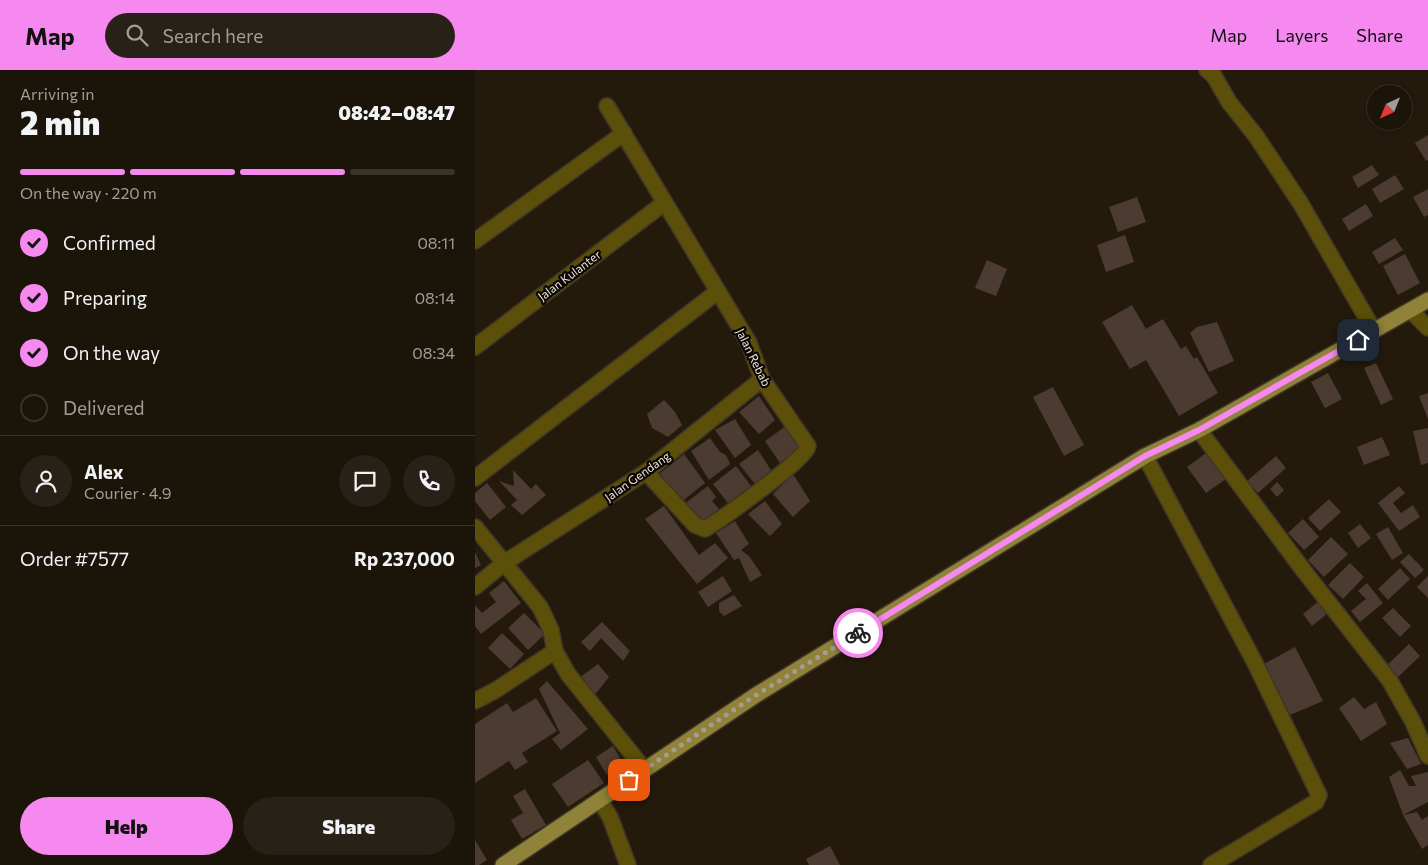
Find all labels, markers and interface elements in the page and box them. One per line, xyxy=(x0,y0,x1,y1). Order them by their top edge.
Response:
search box xyxy=(105,13,455,58)
text: Map xyxy=(25,21,75,50)
icon: search xyxy=(123,21,151,49)
text: Search here xyxy=(163,24,263,47)
text: Map xyxy=(1210,24,1247,46)
text: Layers xyxy=(1275,24,1328,46)
text: Share xyxy=(1356,24,1403,46)
text: Arriving in xyxy=(20,84,94,103)
north arrow xyxy=(1367,85,1413,130)
map controls xyxy=(1367,85,1412,130)
text: 08:42–08:47 xyxy=(338,101,455,124)
text: 2 min xyxy=(20,102,100,142)
text: On the way · 220 m xyxy=(20,183,157,202)
icon: check xyxy=(20,229,48,257)
text: Confirmed xyxy=(63,231,156,254)
text: 08:11 xyxy=(417,233,455,252)
street label: Jalan Kulanter xyxy=(535,247,604,304)
icon: check xyxy=(20,284,48,312)
text: Preparing xyxy=(63,286,147,309)
text: 08:14 xyxy=(415,288,455,307)
pin xyxy=(1337,319,1379,361)
street label: Jalan Rebab xyxy=(733,326,774,389)
icon: home xyxy=(1344,326,1372,354)
icon: check xyxy=(20,339,48,367)
text: On the way xyxy=(63,341,160,364)
text: 08:34 xyxy=(412,343,455,362)
text: Delivered xyxy=(63,396,144,419)
street label: Jalan Gendang xyxy=(602,448,673,505)
button: person xyxy=(20,455,72,507)
button: chat xyxy=(339,455,391,507)
button: phone xyxy=(403,455,455,507)
text: Alex xyxy=(84,460,124,483)
text: Courier · 4.9 xyxy=(84,483,171,502)
text: Order #7577 xyxy=(20,547,129,570)
text: Rp 237,000 xyxy=(354,547,455,570)
courier xyxy=(833,608,883,658)
icon: bike xyxy=(844,619,872,647)
pin xyxy=(608,759,650,801)
icon: bag xyxy=(615,766,643,794)
button: Help xyxy=(20,797,233,855)
button: Share xyxy=(243,797,455,855)

